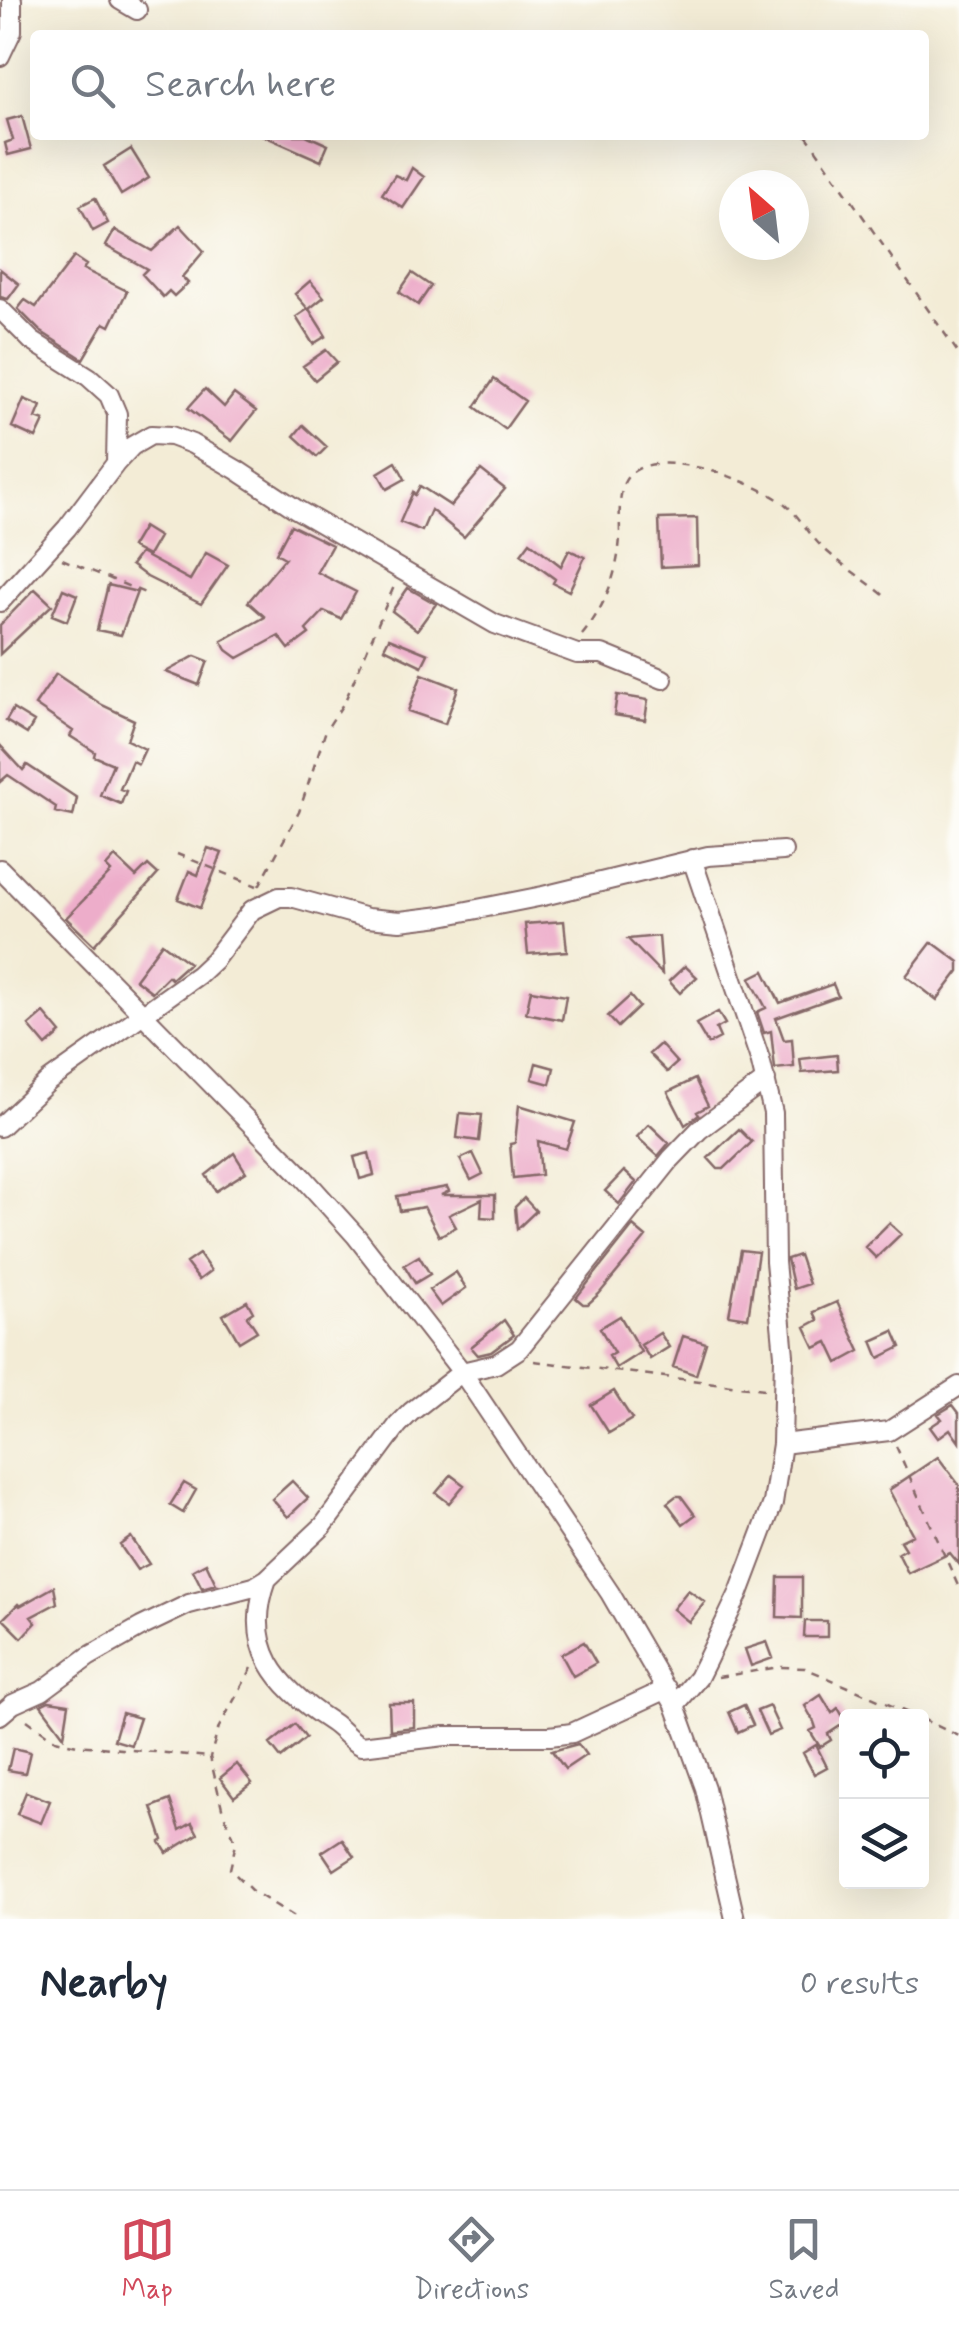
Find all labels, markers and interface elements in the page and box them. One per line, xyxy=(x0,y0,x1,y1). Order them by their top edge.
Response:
search box xyxy=(30,30,929,140)
icon: search xyxy=(65,58,120,113)
text: Search here xyxy=(145,61,336,110)
north arrow xyxy=(719,170,809,260)
map controls xyxy=(839,1709,929,1889)
button: locate xyxy=(839,1709,929,1799)
button: layers xyxy=(839,1799,929,1889)
text: Nearby xyxy=(40,1957,168,2012)
text: 0 results xyxy=(800,1963,919,2005)
tab: Map xyxy=(120,2212,175,2309)
tab: Directions xyxy=(414,2212,529,2309)
tab: Saved xyxy=(769,2212,839,2309)

